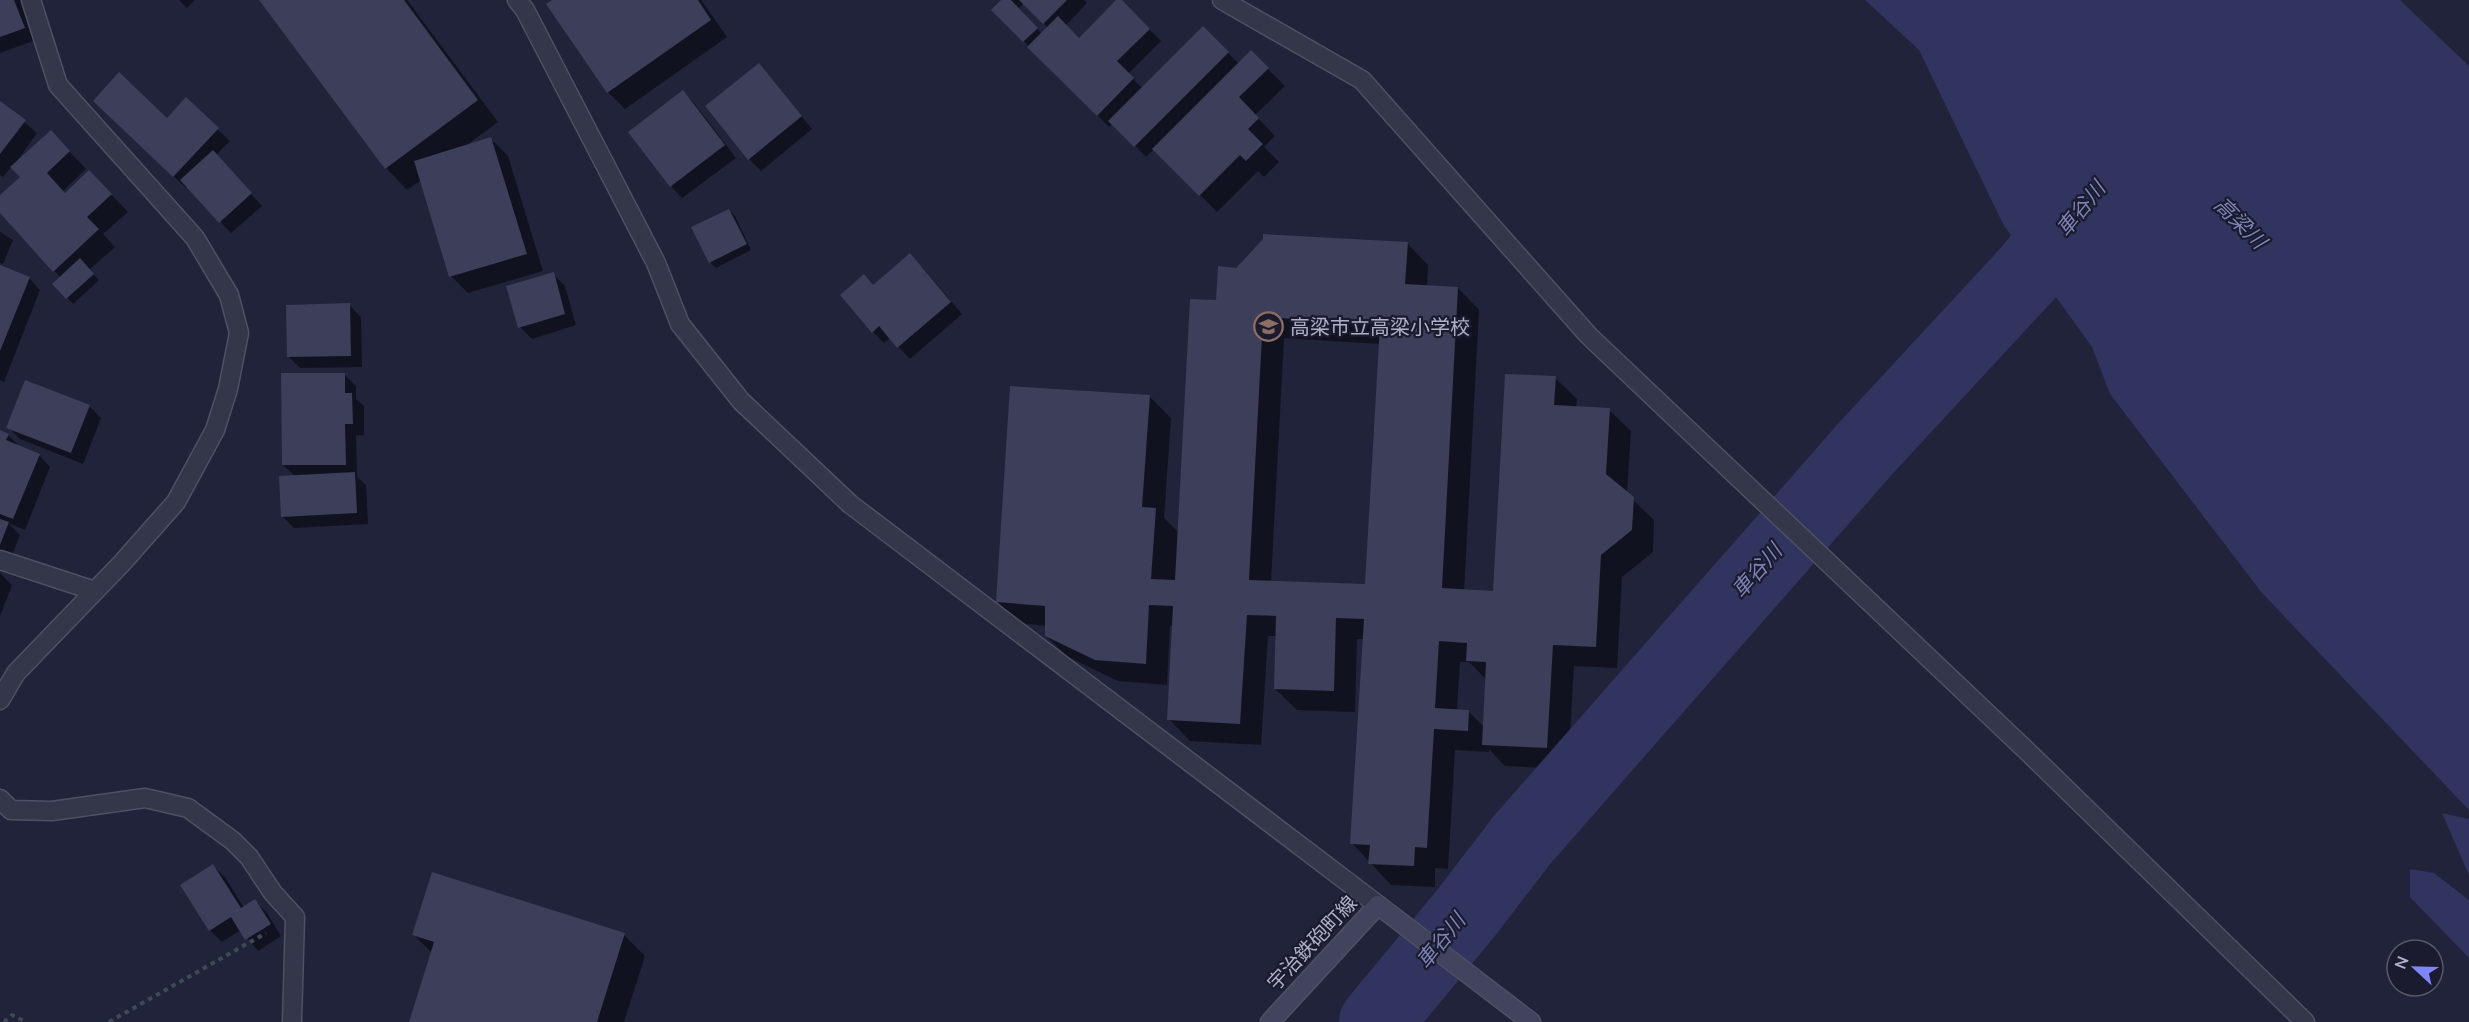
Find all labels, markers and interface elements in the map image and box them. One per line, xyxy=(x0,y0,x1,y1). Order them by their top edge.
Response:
water label: 車谷川 xyxy=(2050,174,2113,242)
water label: 高梁川 xyxy=(2208,191,2274,257)
school or university icon: 高梁市立高梁小学校 xyxy=(1253,311,1285,343)
place label: 高梁市立高梁小学校 xyxy=(1290,314,1470,341)
water label: 車谷川 xyxy=(1726,537,1790,604)
street label: 宇治鉄砲町線 xyxy=(1262,890,1363,996)
water label: 車谷川 xyxy=(1410,906,1473,974)
north arrow xyxy=(2385,938,2445,998)
text: N xyxy=(2390,953,2414,972)

